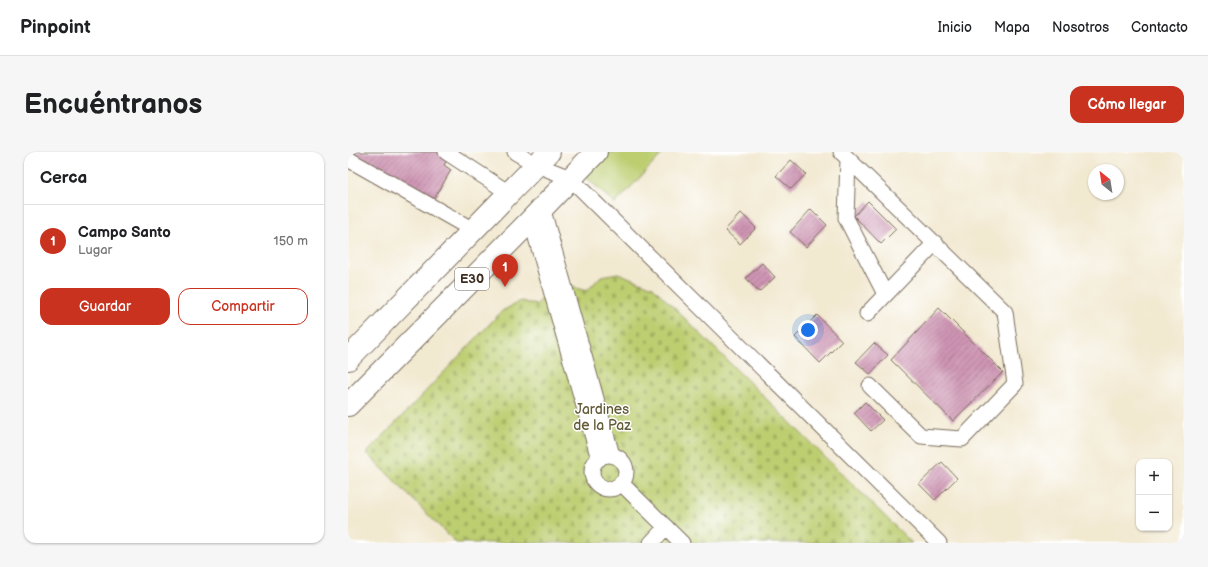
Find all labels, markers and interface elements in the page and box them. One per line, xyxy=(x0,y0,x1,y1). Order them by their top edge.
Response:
text: Pinpoint xyxy=(20,16,91,39)
text: Inicio xyxy=(938,19,972,36)
text: Mapa xyxy=(994,19,1030,36)
text: Nosotros xyxy=(1052,19,1109,36)
text: Contacto xyxy=(1131,19,1188,36)
button: Cómo llegar xyxy=(1070,86,1184,123)
text: Encuéntranos xyxy=(24,88,202,121)
north arrow xyxy=(1088,164,1124,200)
text: Cerca xyxy=(40,168,87,188)
text: Campo Santo xyxy=(78,223,171,242)
text: 1 xyxy=(50,233,56,249)
text: 150 m xyxy=(274,233,308,249)
text: Lugar xyxy=(78,242,112,258)
pin: 1 xyxy=(492,254,518,287)
road number: E30 xyxy=(455,268,489,290)
button: Guardar xyxy=(40,288,170,325)
button: Compartir xyxy=(178,288,308,325)
your location xyxy=(798,320,818,340)
park label: Jardines de la Paz xyxy=(573,401,631,434)
map controls xyxy=(1136,459,1172,531)
button: + xyxy=(1136,459,1172,495)
button: − xyxy=(1136,495,1172,531)

